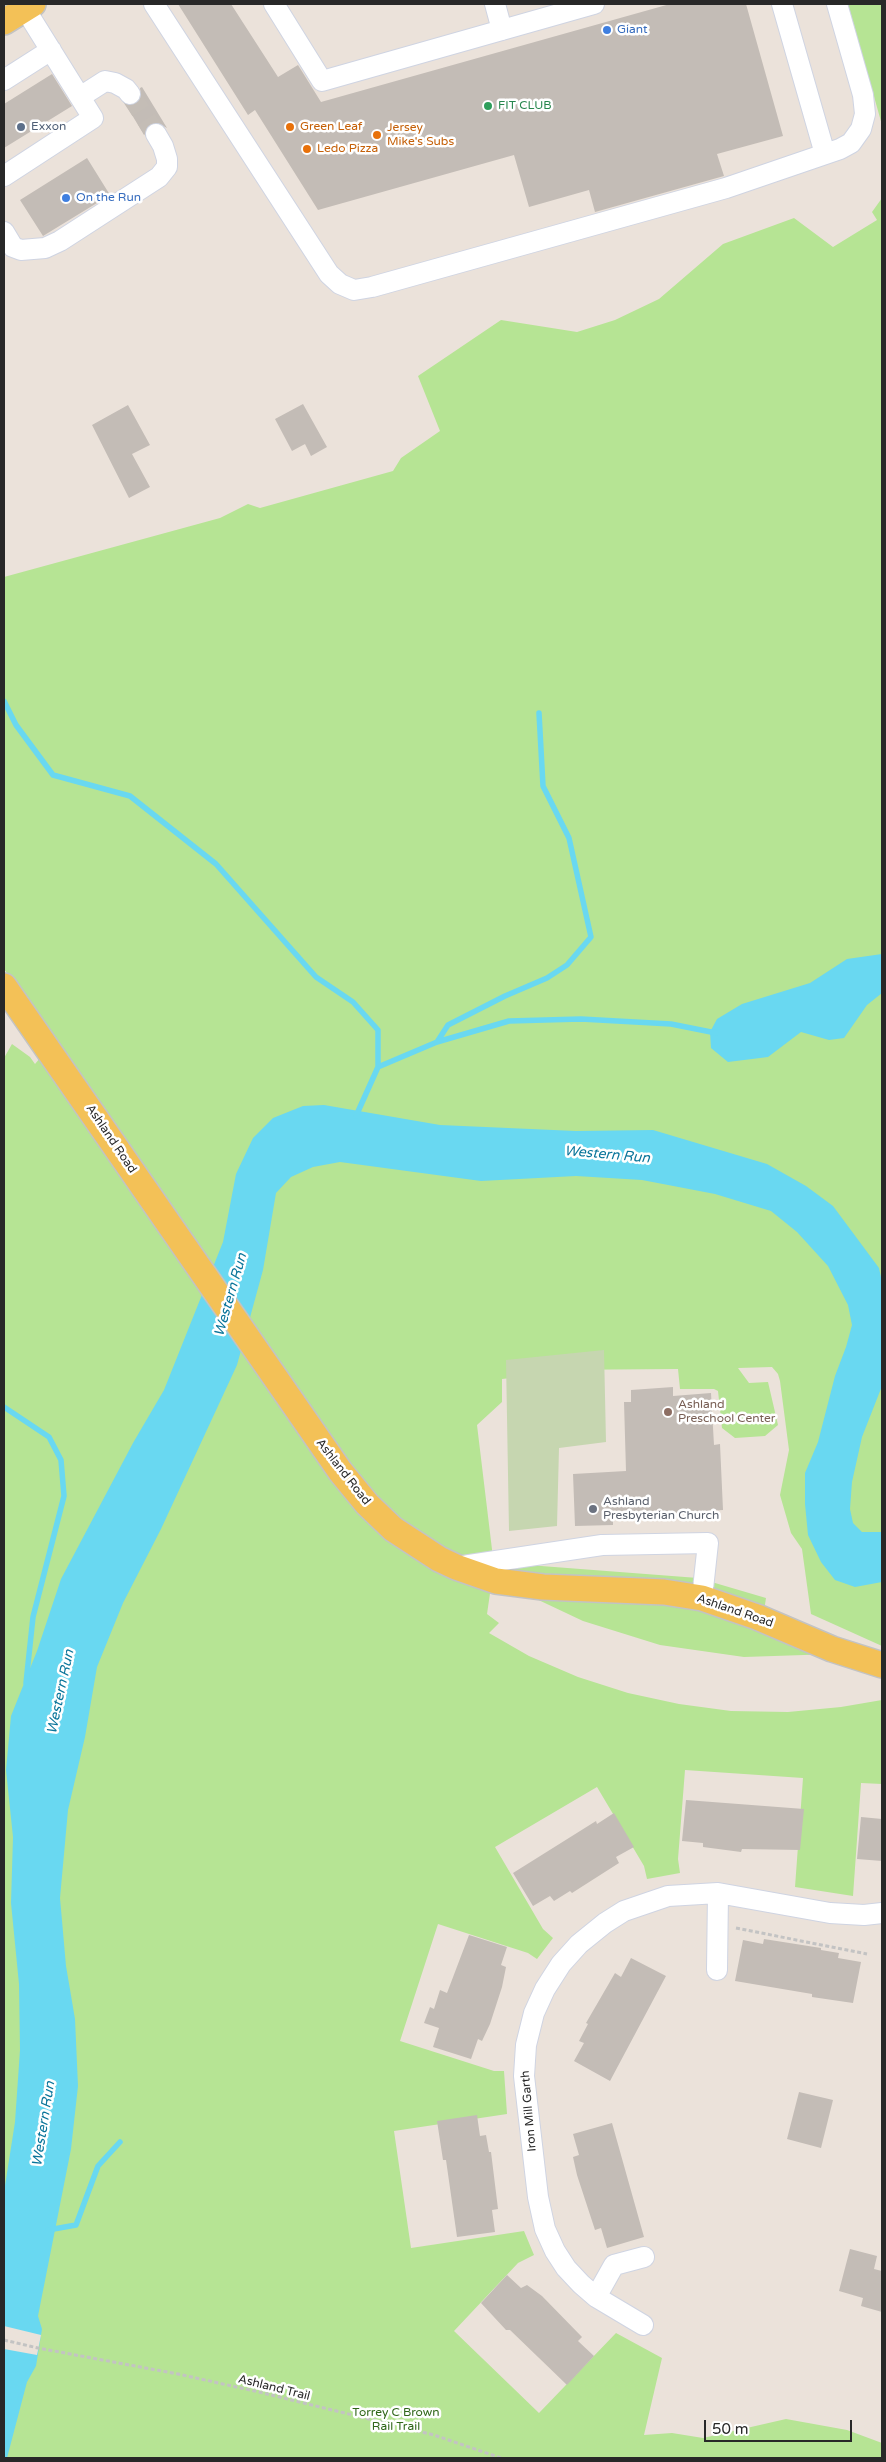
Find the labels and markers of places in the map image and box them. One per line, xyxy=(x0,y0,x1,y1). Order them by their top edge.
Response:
place label: Giant xyxy=(617,23,648,37)
marker: Giant xyxy=(601,24,613,36)
place label: FIT CLUB xyxy=(498,99,552,113)
marker: FIT CLUB xyxy=(482,100,494,112)
place label: Exxon xyxy=(31,120,66,134)
place label: Green Leaf xyxy=(300,120,362,134)
marker: Exxon xyxy=(15,121,27,133)
marker: Green Leaf xyxy=(284,121,296,133)
place label: Jersey Mike's Subs xyxy=(387,121,454,149)
marker: Jersey Mike's Subs xyxy=(371,129,383,141)
place label: Ledo Pizza xyxy=(317,142,378,156)
marker: Ledo Pizza xyxy=(301,143,313,155)
place label: On the Run xyxy=(76,191,141,205)
marker: On the Run xyxy=(60,192,72,204)
place label: Ashland Preschool Center xyxy=(678,1398,775,1426)
marker: Ashland Preschool Center xyxy=(662,1406,674,1418)
place label: Ashland Presbyterian Church xyxy=(603,1495,719,1523)
marker: Ashland Presbyterian Church xyxy=(587,1503,599,1515)

